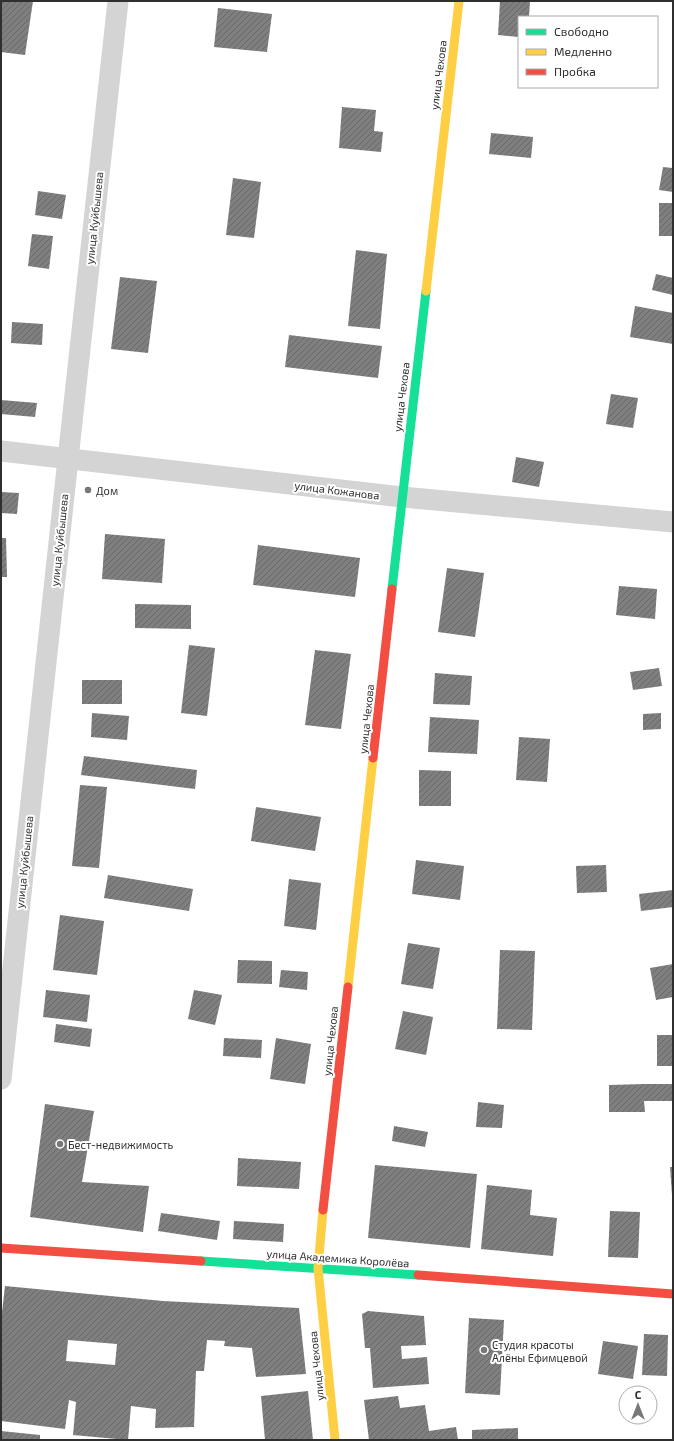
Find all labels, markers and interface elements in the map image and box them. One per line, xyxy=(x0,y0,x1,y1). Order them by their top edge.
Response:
legend xyxy=(518,16,658,88)
text: Свободно xyxy=(554,24,609,38)
street label: улица Чехова xyxy=(427,39,450,111)
text: Медленно xyxy=(554,44,612,58)
text: Пробка xyxy=(554,64,596,78)
street label: улица Куйбышева xyxy=(83,171,106,265)
street label: улица Чехова xyxy=(390,361,413,433)
street label: улица Кожанова xyxy=(294,478,380,503)
place label: Дом xyxy=(96,484,118,497)
marker: Дом xyxy=(83,485,93,495)
street label: улица Куйбышева xyxy=(48,493,71,587)
street label: улица Чехова xyxy=(356,684,377,755)
street label: улица Куйбышева xyxy=(13,815,36,909)
street label: улица Чехова xyxy=(320,1006,341,1077)
place label: Бест-недвижимость xyxy=(68,1138,174,1151)
marker: Бест-недвижимость xyxy=(55,1139,65,1149)
street label: улица Академика Королёва xyxy=(266,1247,410,1270)
street label: улица Чехова xyxy=(306,1330,327,1401)
place label: Студия красоты Алёны Ефимцевой xyxy=(492,1338,588,1364)
marker: Студия красоты Алёны Ефимцевой xyxy=(479,1345,489,1355)
north arrow xyxy=(618,1385,658,1425)
text: С xyxy=(635,1388,642,1401)

